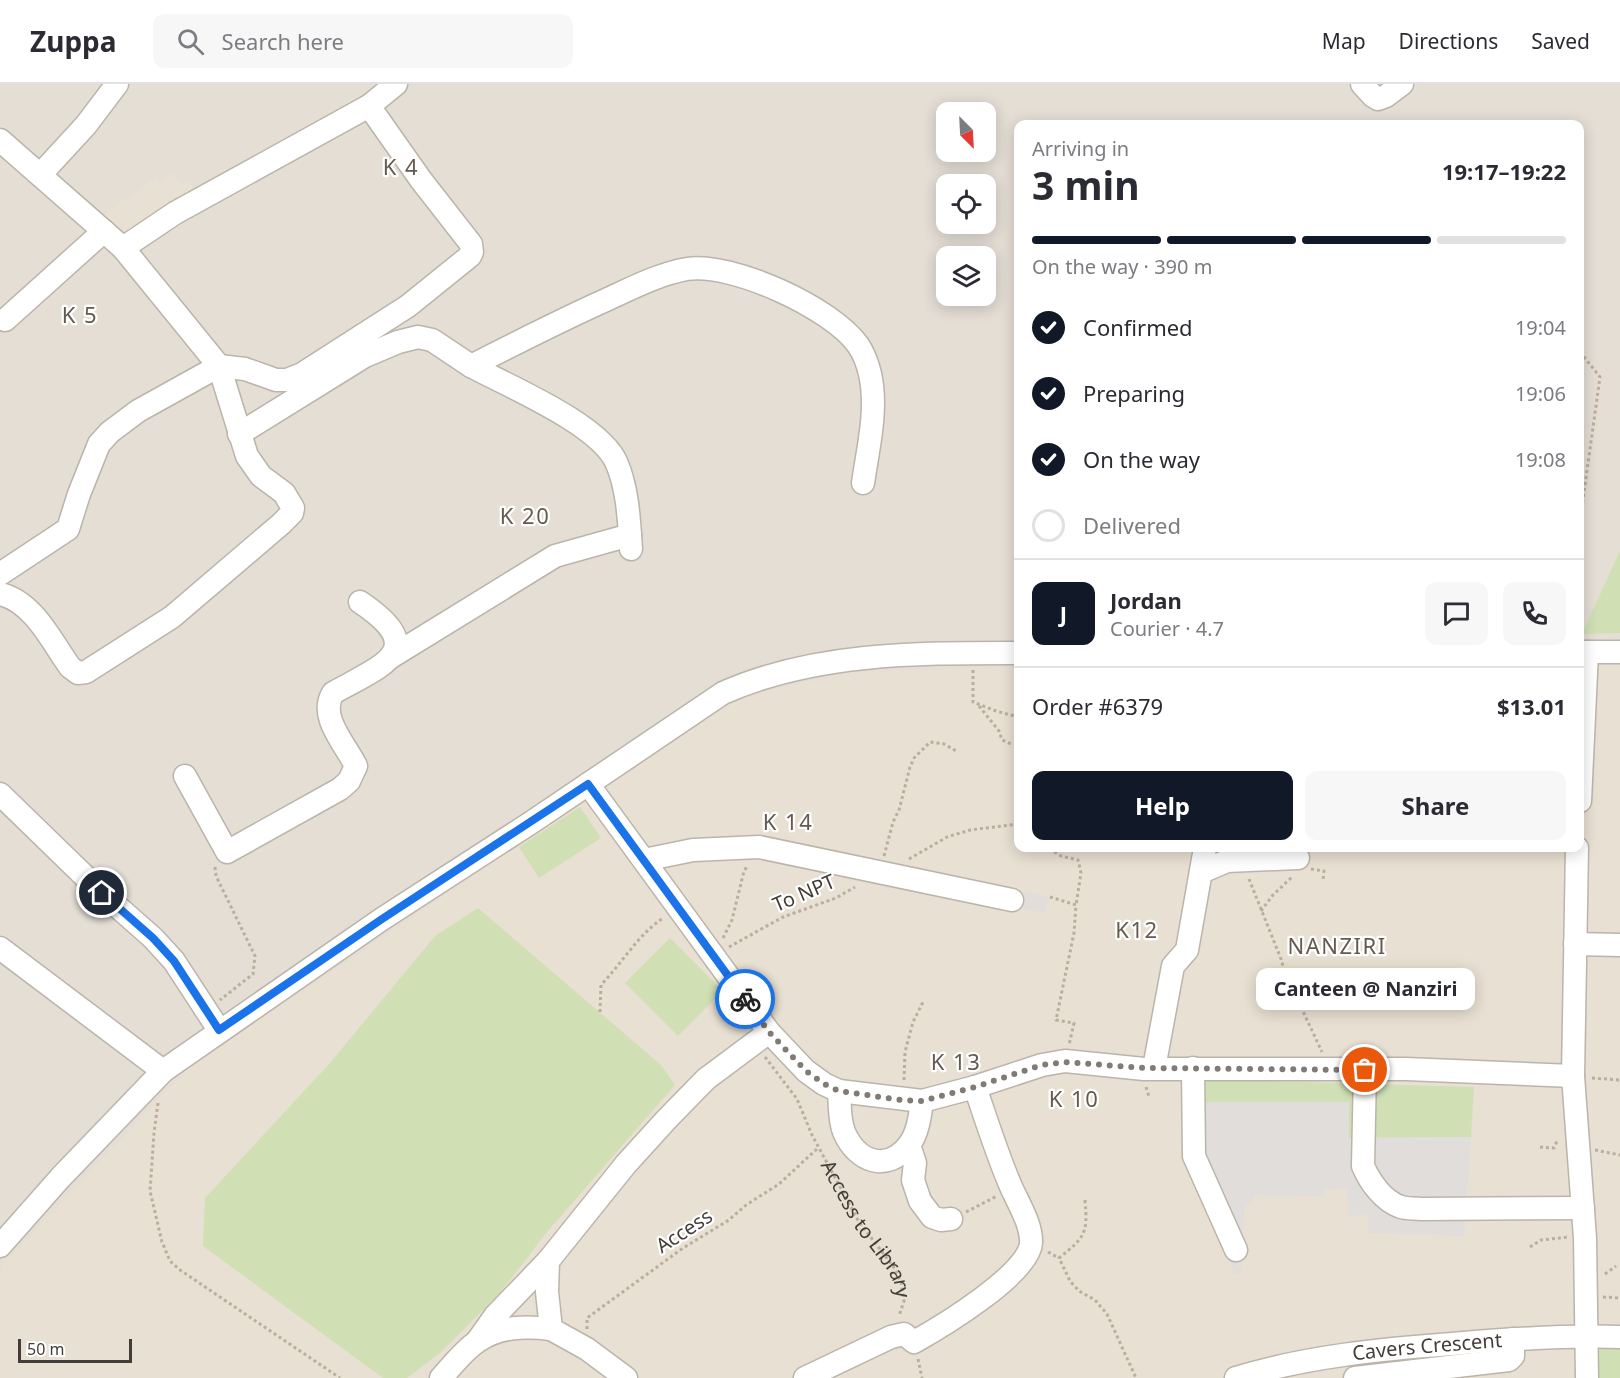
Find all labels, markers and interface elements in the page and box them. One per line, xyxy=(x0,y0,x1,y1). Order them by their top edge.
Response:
search box xyxy=(153,14,573,68)
text: Zuppa xyxy=(30,22,117,60)
icon: search xyxy=(174,25,207,58)
text: Search here xyxy=(222,26,344,56)
text: Map xyxy=(1322,27,1366,55)
text: Directions xyxy=(1399,27,1498,55)
text: Saved xyxy=(1531,27,1590,55)
north arrow xyxy=(936,102,996,162)
map controls xyxy=(936,102,996,306)
text: Arriving in xyxy=(1032,135,1129,162)
district label: K 4 xyxy=(383,151,419,181)
text: 19:17–19:22 xyxy=(1442,156,1566,186)
text: 3 min xyxy=(1032,158,1139,211)
button: locate xyxy=(936,174,996,234)
button: layers xyxy=(936,246,996,306)
text: On the way · 390 m xyxy=(1032,253,1212,280)
district label: K 5 xyxy=(62,299,98,329)
icon: check xyxy=(1032,311,1065,344)
text: Confirmed xyxy=(1083,312,1193,342)
text: 19:04 xyxy=(1515,314,1566,341)
icon: check xyxy=(1032,377,1065,410)
text: Preparing xyxy=(1083,378,1185,408)
text: 19:06 xyxy=(1515,380,1566,407)
icon: check xyxy=(1032,443,1065,476)
text: On the way xyxy=(1083,444,1200,474)
text: 19:08 xyxy=(1515,446,1566,473)
district label: K 20 xyxy=(500,500,550,530)
text: Delivered xyxy=(1083,510,1181,540)
button: chat xyxy=(1425,582,1488,645)
button: phone xyxy=(1503,582,1566,645)
text: Jordan xyxy=(1110,585,1182,615)
text: J xyxy=(1060,598,1067,628)
text: Courier · 4.7 xyxy=(1110,615,1224,642)
text: Order #6379 xyxy=(1032,691,1163,721)
text: $13.01 xyxy=(1497,691,1566,721)
button: Help xyxy=(1032,771,1293,840)
button: Share xyxy=(1305,771,1566,840)
district label: K 14 xyxy=(763,806,813,836)
pin xyxy=(76,867,127,918)
street label: To NPT xyxy=(768,867,839,918)
icon: home xyxy=(85,876,118,909)
district label: K12 xyxy=(1115,914,1159,944)
district label: NANZIRI xyxy=(1287,930,1387,960)
callout: Canteen @ Nanziri xyxy=(1256,968,1474,1010)
courier xyxy=(715,969,775,1029)
text: Canteen @ Nanziri xyxy=(1274,975,1457,1002)
icon: bike xyxy=(729,983,762,1016)
pin xyxy=(1339,1044,1390,1095)
district label: K 13 xyxy=(931,1046,981,1076)
icon: bag xyxy=(1348,1053,1381,1086)
district label: K 10 xyxy=(1049,1083,1099,1113)
street label: Access to Library xyxy=(815,1155,917,1300)
street label: Access xyxy=(650,1202,717,1259)
street label: Cavers Crescent xyxy=(1350,1326,1503,1367)
scale bar xyxy=(18,1336,132,1364)
text: 50 m xyxy=(27,1338,64,1360)

